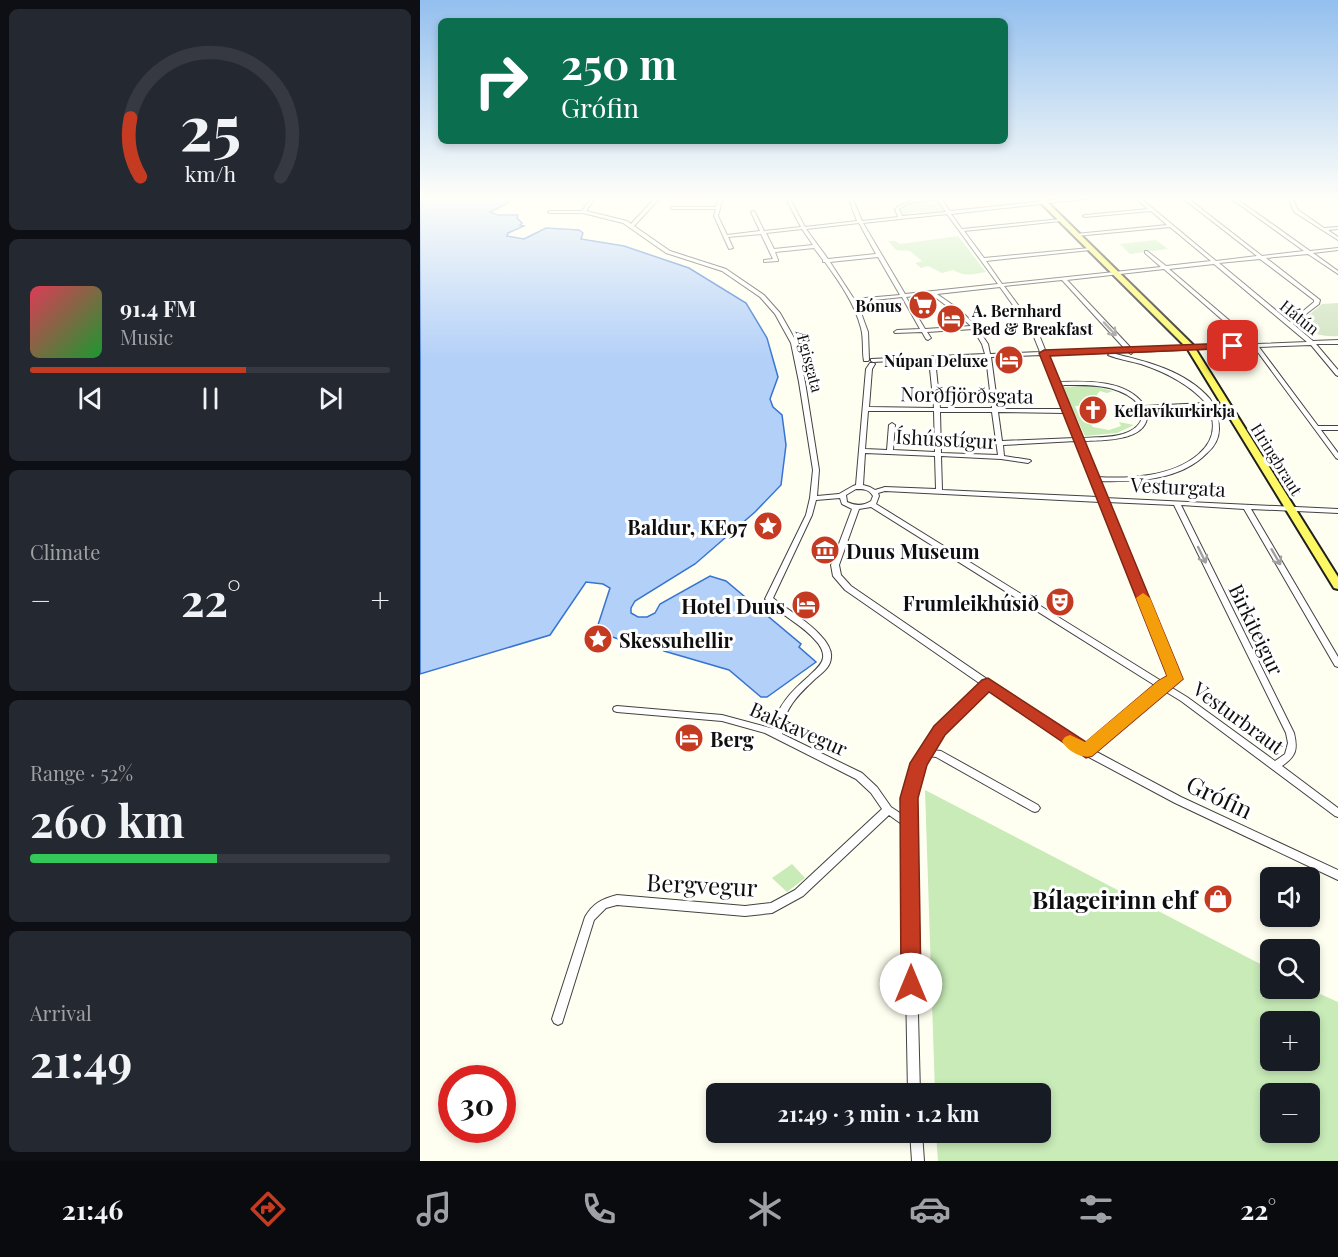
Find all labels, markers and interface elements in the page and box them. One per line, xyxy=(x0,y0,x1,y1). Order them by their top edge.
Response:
text: 250 m xyxy=(561,35,677,91)
icon: right xyxy=(462,42,540,120)
text: 25 xyxy=(179,83,241,167)
text: Grófin xyxy=(561,89,639,125)
text: km/h xyxy=(184,159,236,187)
supermarket icon: Bónus xyxy=(907,289,939,321)
text: 91.4 FM xyxy=(120,293,196,323)
place label: Bónus xyxy=(855,295,902,316)
street label: Hátún xyxy=(1276,295,1324,339)
place label: A. Bernhard Bed & Breakfast xyxy=(971,300,1093,339)
hotel icon: A. Bernhard Bed & Breakfast xyxy=(935,303,967,335)
pin xyxy=(1207,320,1258,371)
one-way arrow xyxy=(1103,322,1118,337)
text: Music xyxy=(120,323,173,350)
street label: Ægisgata xyxy=(791,326,828,395)
icon: arrive xyxy=(1216,329,1249,362)
hotel icon: Núpan Deluxe xyxy=(993,344,1025,376)
place label: Núpan Deluxe xyxy=(884,350,988,371)
street label: Norðfjörðsgata xyxy=(900,379,1034,409)
icon: previous xyxy=(74,382,107,415)
icon: pause xyxy=(194,382,227,415)
icon: next xyxy=(314,382,347,415)
church icon: Keflavíkurkirkja xyxy=(1077,394,1109,426)
place label: Keflavíkurkirkja xyxy=(1114,400,1236,421)
street label: Hringbraut xyxy=(1247,419,1307,499)
street label: Íshússtígur xyxy=(895,422,997,454)
street label: Vesturgata xyxy=(1129,470,1226,502)
place icon: Baldur, KE97 xyxy=(752,510,784,542)
place label: Baldur, KE97 xyxy=(627,513,748,540)
museum icon: Duus Museum xyxy=(809,534,841,566)
place label: Duus Museum xyxy=(846,537,980,564)
text: Climate xyxy=(30,538,100,565)
one-way arrow xyxy=(1197,546,1209,564)
one-way arrow xyxy=(1270,548,1282,565)
text: 22° xyxy=(181,568,241,628)
text: − xyxy=(30,577,51,621)
text: + xyxy=(371,577,390,621)
street label: Birkiteigur xyxy=(1223,579,1291,679)
theatre icon: Frumleikhúsið xyxy=(1044,586,1076,618)
hotel icon: Hotel Duus xyxy=(790,589,822,621)
place label: Frumleikhúsið xyxy=(903,589,1039,616)
place label: Hotel Duus xyxy=(681,592,785,619)
place icon: Skessuhellir xyxy=(582,623,614,655)
place label: Skessuhellir xyxy=(619,626,734,653)
street label: Vesturbraut xyxy=(1187,674,1291,760)
street label: Bakkavegur xyxy=(746,694,852,762)
hotel icon: Berg xyxy=(673,722,705,754)
place label: Berg xyxy=(710,725,754,752)
text: Range · 52% xyxy=(30,759,133,786)
street label: Grófin xyxy=(1182,767,1258,825)
text: 260 km xyxy=(30,789,185,849)
street label: Bergvegur xyxy=(646,865,759,903)
map controls xyxy=(1260,867,1320,1143)
button: sound xyxy=(1260,867,1320,927)
place label: Bílageirinn ehf xyxy=(1032,883,1200,915)
shop icon: Bílageirinn ehf xyxy=(1202,883,1234,915)
button: search xyxy=(1260,939,1320,999)
position arrow xyxy=(879,952,943,1016)
text: Arrival xyxy=(30,999,92,1026)
button: + xyxy=(1260,1011,1320,1071)
text: 21:49 xyxy=(30,1029,132,1089)
speed limit sign: 30 xyxy=(438,1065,516,1143)
button: − xyxy=(1260,1083,1320,1143)
text: 21:49 · 3 min · 1.2 km xyxy=(777,1098,980,1128)
icon: directions xyxy=(247,1188,289,1230)
icon: music xyxy=(413,1188,455,1230)
icon: phone xyxy=(578,1188,620,1230)
icon: climate xyxy=(744,1188,786,1230)
icon: car xyxy=(909,1188,951,1230)
icon: filters xyxy=(1075,1188,1117,1230)
text: 21:46 xyxy=(62,1191,123,1227)
text: 22° xyxy=(1240,1191,1276,1227)

